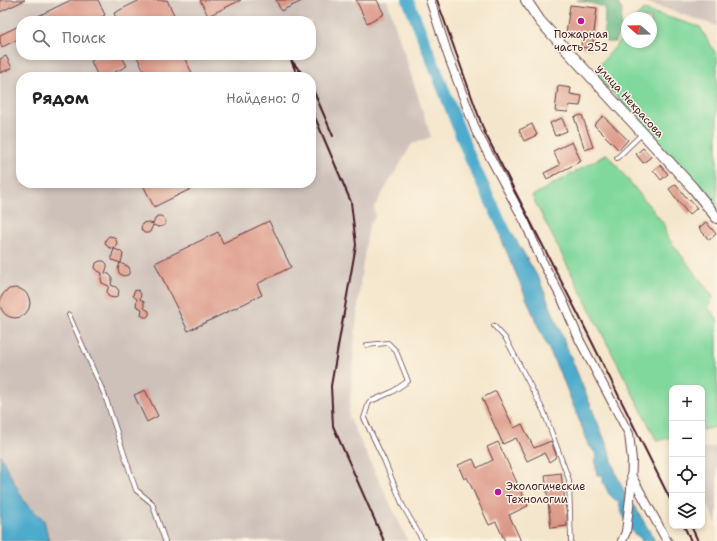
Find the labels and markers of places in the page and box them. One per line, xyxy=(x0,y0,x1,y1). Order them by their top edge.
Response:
marker: Пожарная часть 252 xyxy=(576,16,586,26)
place label: Пожарная часть 252 xyxy=(554,27,608,55)
place label: Экологические Технологии xyxy=(506,479,586,507)
marker: Экологические Технологии xyxy=(493,487,503,497)

